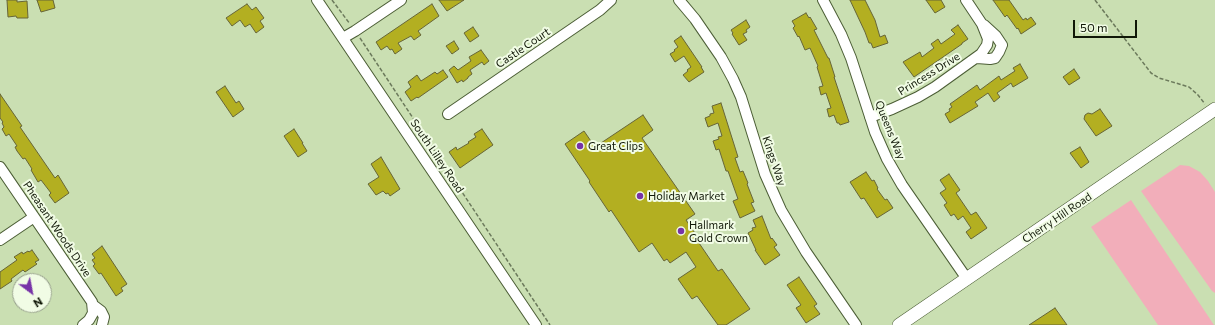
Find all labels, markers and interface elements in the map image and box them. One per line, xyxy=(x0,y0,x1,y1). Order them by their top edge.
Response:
scale bar xyxy=(1075,12,1139,38)
text: 50 m xyxy=(1080,20,1108,34)
street label: Castle Court xyxy=(493,25,553,71)
street label: Princess Drive xyxy=(896,50,962,98)
street label: Queens Way xyxy=(872,99,908,161)
street label: South Lilley Road xyxy=(407,117,467,195)
street label: Kings Way xyxy=(759,134,789,188)
place label: Great Clips xyxy=(588,139,643,153)
marker: Great Clips xyxy=(575,141,585,151)
street label: Pheasant Woods Drive xyxy=(20,179,94,279)
place label: Holiday Market xyxy=(648,189,725,203)
street label: Cherry Hill Road xyxy=(1020,190,1094,246)
marker: Holiday Market xyxy=(635,191,645,201)
place label: Hallmark Gold Crown xyxy=(689,218,748,244)
marker: Hallmark Gold Crown xyxy=(676,226,686,236)
north arrow xyxy=(12,273,52,313)
text: N xyxy=(31,295,45,310)

